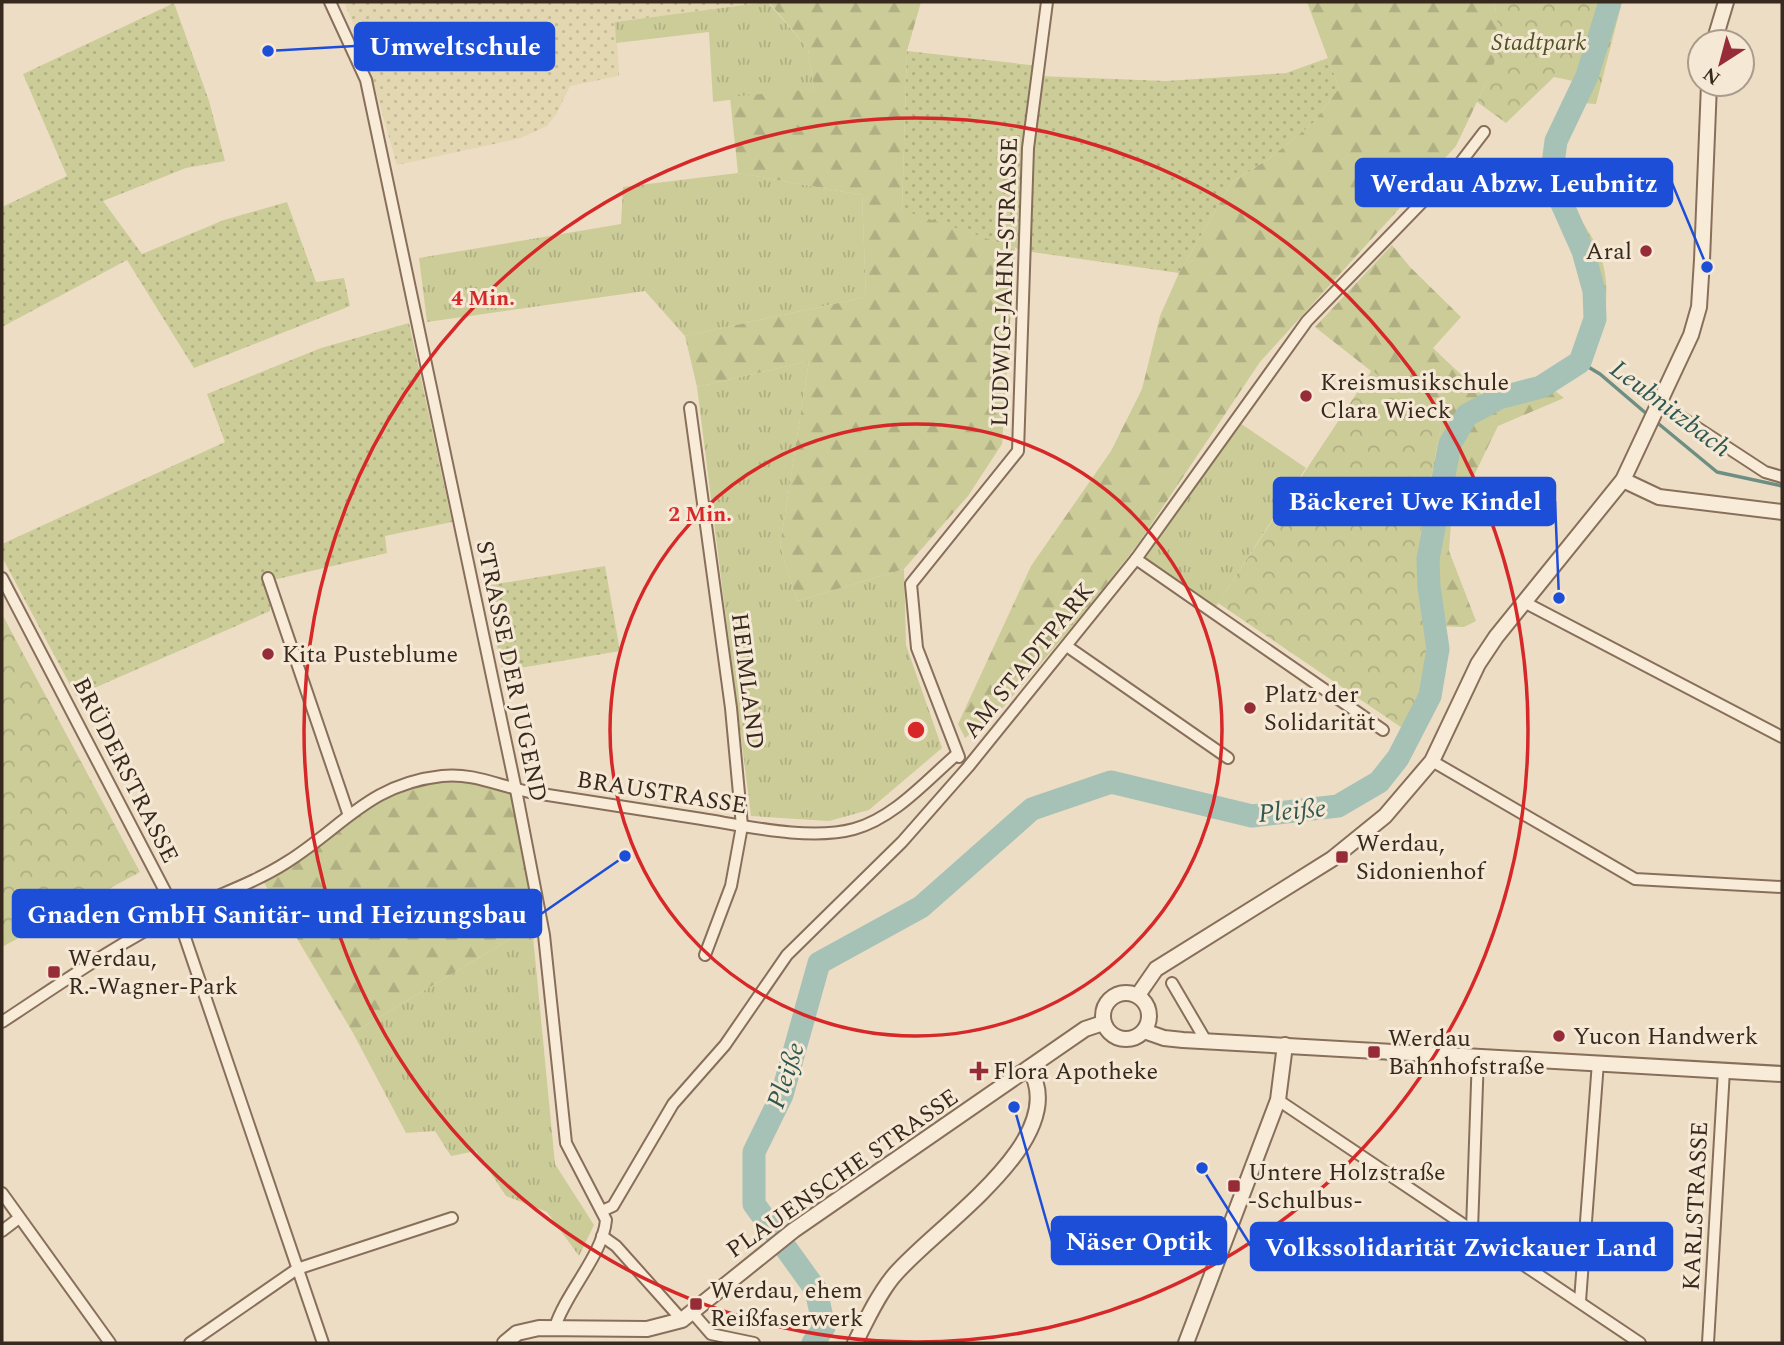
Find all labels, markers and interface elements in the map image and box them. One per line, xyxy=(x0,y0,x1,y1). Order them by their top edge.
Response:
callout: Umweltschule xyxy=(355,23,554,70)
park label: Stadtpark xyxy=(1492,25,1586,61)
text: Umweltschule xyxy=(369,27,541,67)
north arrow xyxy=(1686,28,1756,98)
text: N xyxy=(1697,59,1727,92)
street label: LUDWIG-JAHN-STRASSE xyxy=(982,136,1028,428)
callout: Werdau Abzw. Leubnitz xyxy=(1356,159,1672,206)
text: Werdau Abzw. Leubnitz xyxy=(1370,164,1658,204)
place label: Aral xyxy=(1586,234,1632,270)
marker: Aral xyxy=(1638,243,1654,259)
text: 4 Min. xyxy=(451,283,515,315)
water label: Leubnitzbach xyxy=(1601,350,1739,468)
place label: Kreismusikschule Clara Wieck xyxy=(1320,365,1509,429)
marker: Kreismusikschule Clara Wieck xyxy=(1298,388,1314,404)
callout: Bäckerei Uwe Kindel xyxy=(1274,478,1555,525)
text: Bäckerei Uwe Kindel xyxy=(1289,482,1541,522)
text: 2 Min. xyxy=(668,499,732,531)
street label: STRASSE DER JUGEND xyxy=(466,537,556,805)
street label: AM STADTPARK xyxy=(954,574,1103,747)
street label: HEIMLAND xyxy=(721,611,773,752)
place label: Kita Pusteblume xyxy=(282,637,458,673)
marker: Kita Pusteblume xyxy=(260,646,276,662)
street label: BRÜDERSTRASSE xyxy=(63,671,188,870)
place label: Platz der Solidarität xyxy=(1264,677,1376,741)
marker: Platz der Solidarität xyxy=(1242,700,1258,716)
centre of rings xyxy=(904,718,928,742)
street label: BRAUSTRASSE xyxy=(574,762,750,824)
water label: Pleiße xyxy=(1257,788,1328,834)
place label: Werdau, Sidonienhof xyxy=(1356,826,1487,890)
marker: Werdau, Sidonienhof xyxy=(1334,849,1350,865)
callout: Gnaden GmbH Sanitär- und Heizungsbau xyxy=(13,890,541,937)
text: Gnaden GmbH Sanitär- und Heizungsbau xyxy=(27,895,527,935)
place label: Werdau, R.-Wagner-Park xyxy=(68,941,238,1005)
marker: Werdau, R.-Wagner-Park xyxy=(46,964,62,980)
place label: Yucon Handwerk xyxy=(1573,1019,1758,1055)
place label: Werdau Bahnhofstraße xyxy=(1388,1021,1545,1085)
marker: Yucon Handwerk xyxy=(1551,1028,1567,1044)
water label: Pleiße xyxy=(756,1037,816,1114)
marker: Werdau Bahnhofstraße xyxy=(1366,1044,1382,1060)
place label: Flora Apotheke xyxy=(993,1054,1158,1090)
marker: Flora Apotheke xyxy=(971,1063,987,1079)
street label: PLAUENSCHE STRASSE xyxy=(719,1080,966,1268)
street label: KARLSTRASSE xyxy=(1674,1120,1718,1292)
place label: Untere Holzstraße -Schulbus- xyxy=(1248,1155,1446,1219)
marker: Untere Holzstraße -Schulbus- xyxy=(1226,1178,1242,1194)
callout: Näser Optik xyxy=(1052,1217,1226,1264)
text: Näser Optik xyxy=(1066,1222,1213,1262)
callout: Volkssolidarität Zwickauer Land xyxy=(1251,1223,1672,1270)
text: Volkssolidarität Zwickauer Land xyxy=(1265,1228,1657,1268)
place label: Werdau, ehem Reißfaserwerk xyxy=(710,1273,863,1337)
marker: Werdau, ehem Reißfaserwerk xyxy=(688,1296,704,1312)

